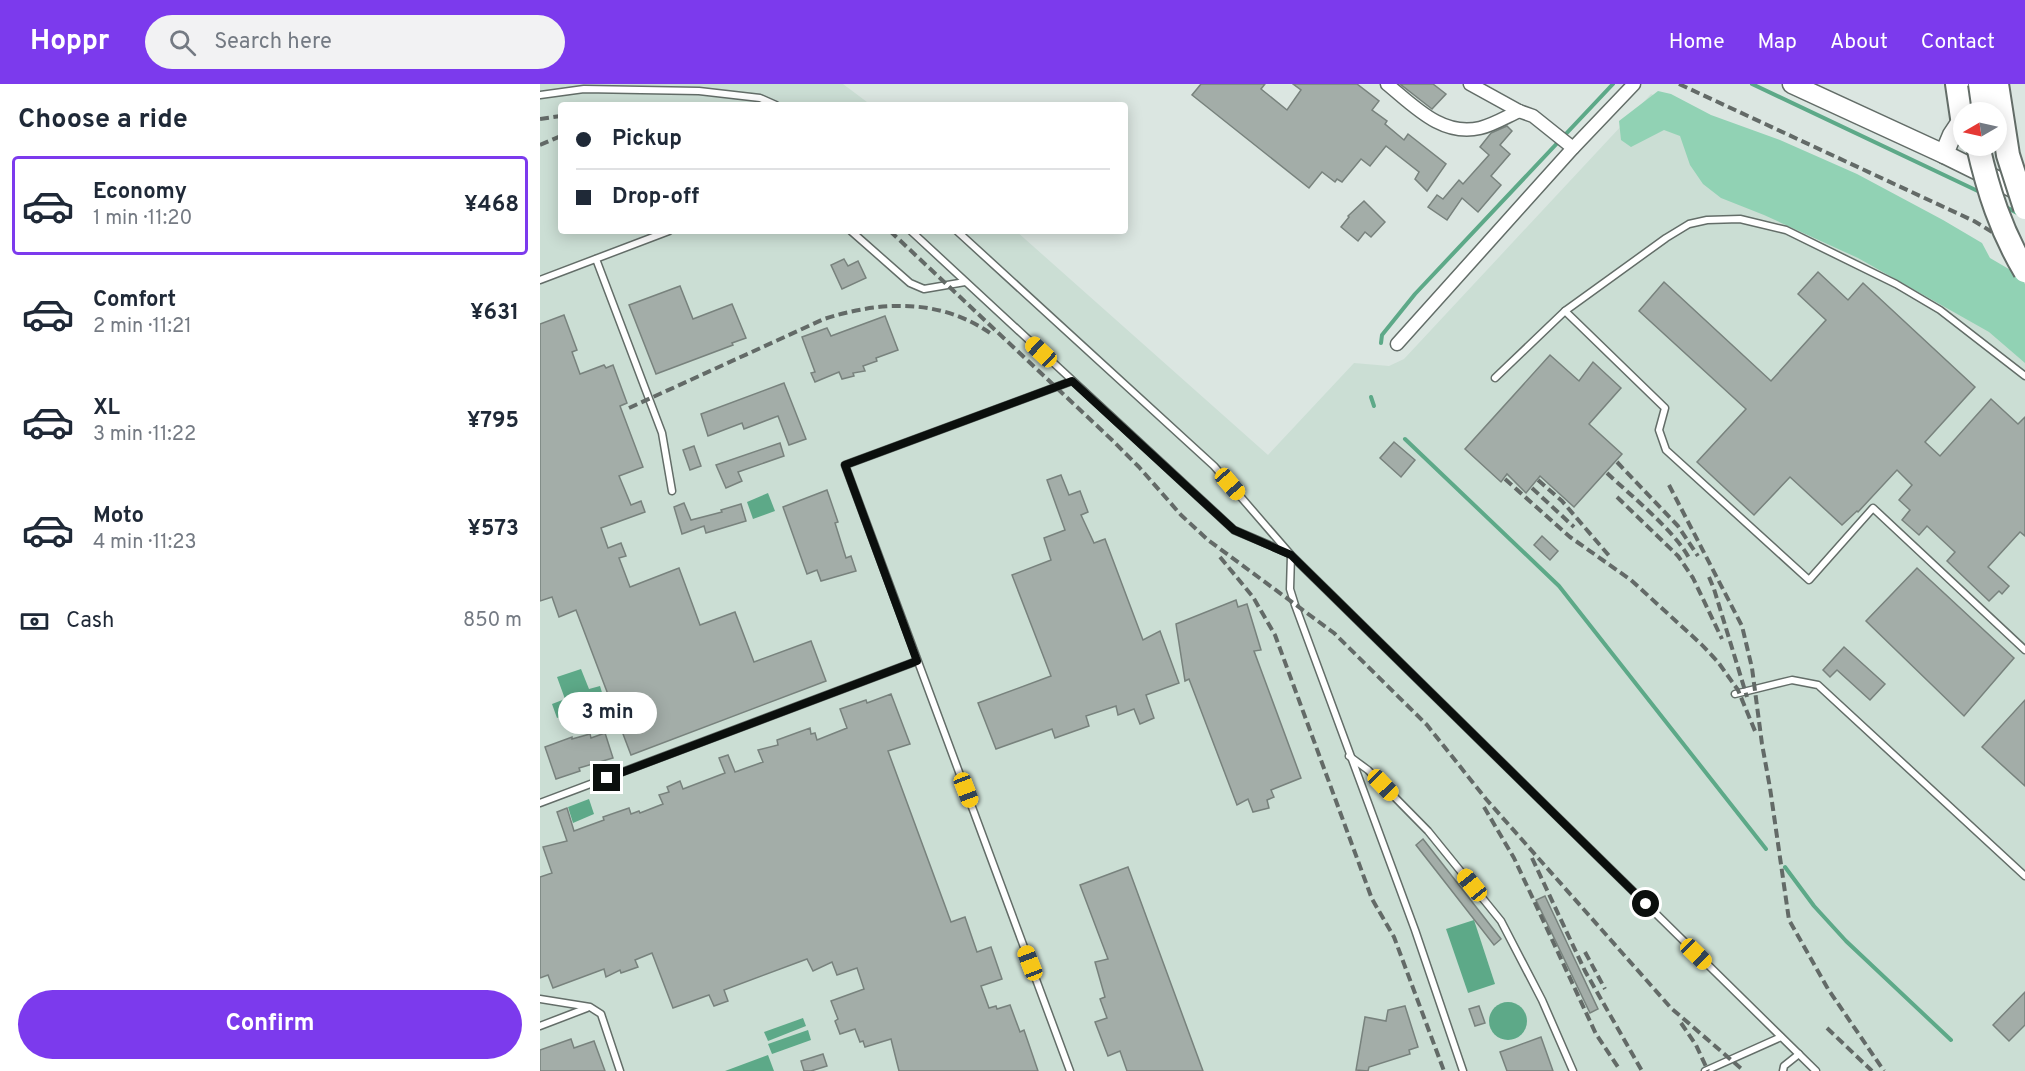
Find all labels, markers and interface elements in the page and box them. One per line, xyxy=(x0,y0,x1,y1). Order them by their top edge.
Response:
search box xyxy=(145,15,565,69)
text: Hoppr xyxy=(30,24,109,60)
icon: search xyxy=(166,26,199,59)
text: Search here xyxy=(214,29,332,56)
text: Home xyxy=(1669,29,1725,56)
text: Map xyxy=(1758,29,1797,56)
text: About xyxy=(1830,29,1888,56)
text: Contact xyxy=(1921,29,1995,56)
north arrow xyxy=(1953,102,2007,156)
map controls xyxy=(1953,102,2007,156)
text: Choose a ride xyxy=(18,103,188,137)
text: Pickup xyxy=(612,126,682,153)
icon: car xyxy=(21,179,75,233)
text: Economy xyxy=(93,179,187,206)
text: Drop-off xyxy=(612,184,699,211)
text: ¥468 xyxy=(464,192,519,219)
text: 1 min · 11:20 xyxy=(93,206,192,232)
icon: car xyxy=(21,287,75,341)
text: Comfort xyxy=(93,287,176,314)
text: ¥631 xyxy=(470,300,519,327)
text: 2 min · 11:21 xyxy=(93,314,192,340)
car xyxy=(1022,333,1060,371)
icon: car xyxy=(21,395,75,449)
text: XL xyxy=(93,395,120,422)
text: ¥795 xyxy=(467,408,519,435)
text: 3 min · 11:22 xyxy=(93,422,196,448)
car xyxy=(1211,465,1249,503)
icon: car xyxy=(21,503,75,557)
text: Moto xyxy=(93,503,144,530)
text: ¥573 xyxy=(468,516,519,543)
text: 4 min · 11:23 xyxy=(93,530,197,556)
icon: cash xyxy=(18,605,51,638)
text: Cash xyxy=(66,608,115,635)
text: 850 m xyxy=(463,608,522,634)
callout: 3 min xyxy=(557,691,656,733)
text: 3 min xyxy=(581,700,634,726)
route end xyxy=(593,764,620,791)
car xyxy=(1364,766,1402,804)
car xyxy=(951,770,981,810)
car xyxy=(1454,865,1490,905)
route start xyxy=(1632,890,1659,917)
car xyxy=(1677,935,1715,973)
car xyxy=(1015,943,1045,983)
button: Confirm xyxy=(18,990,522,1059)

